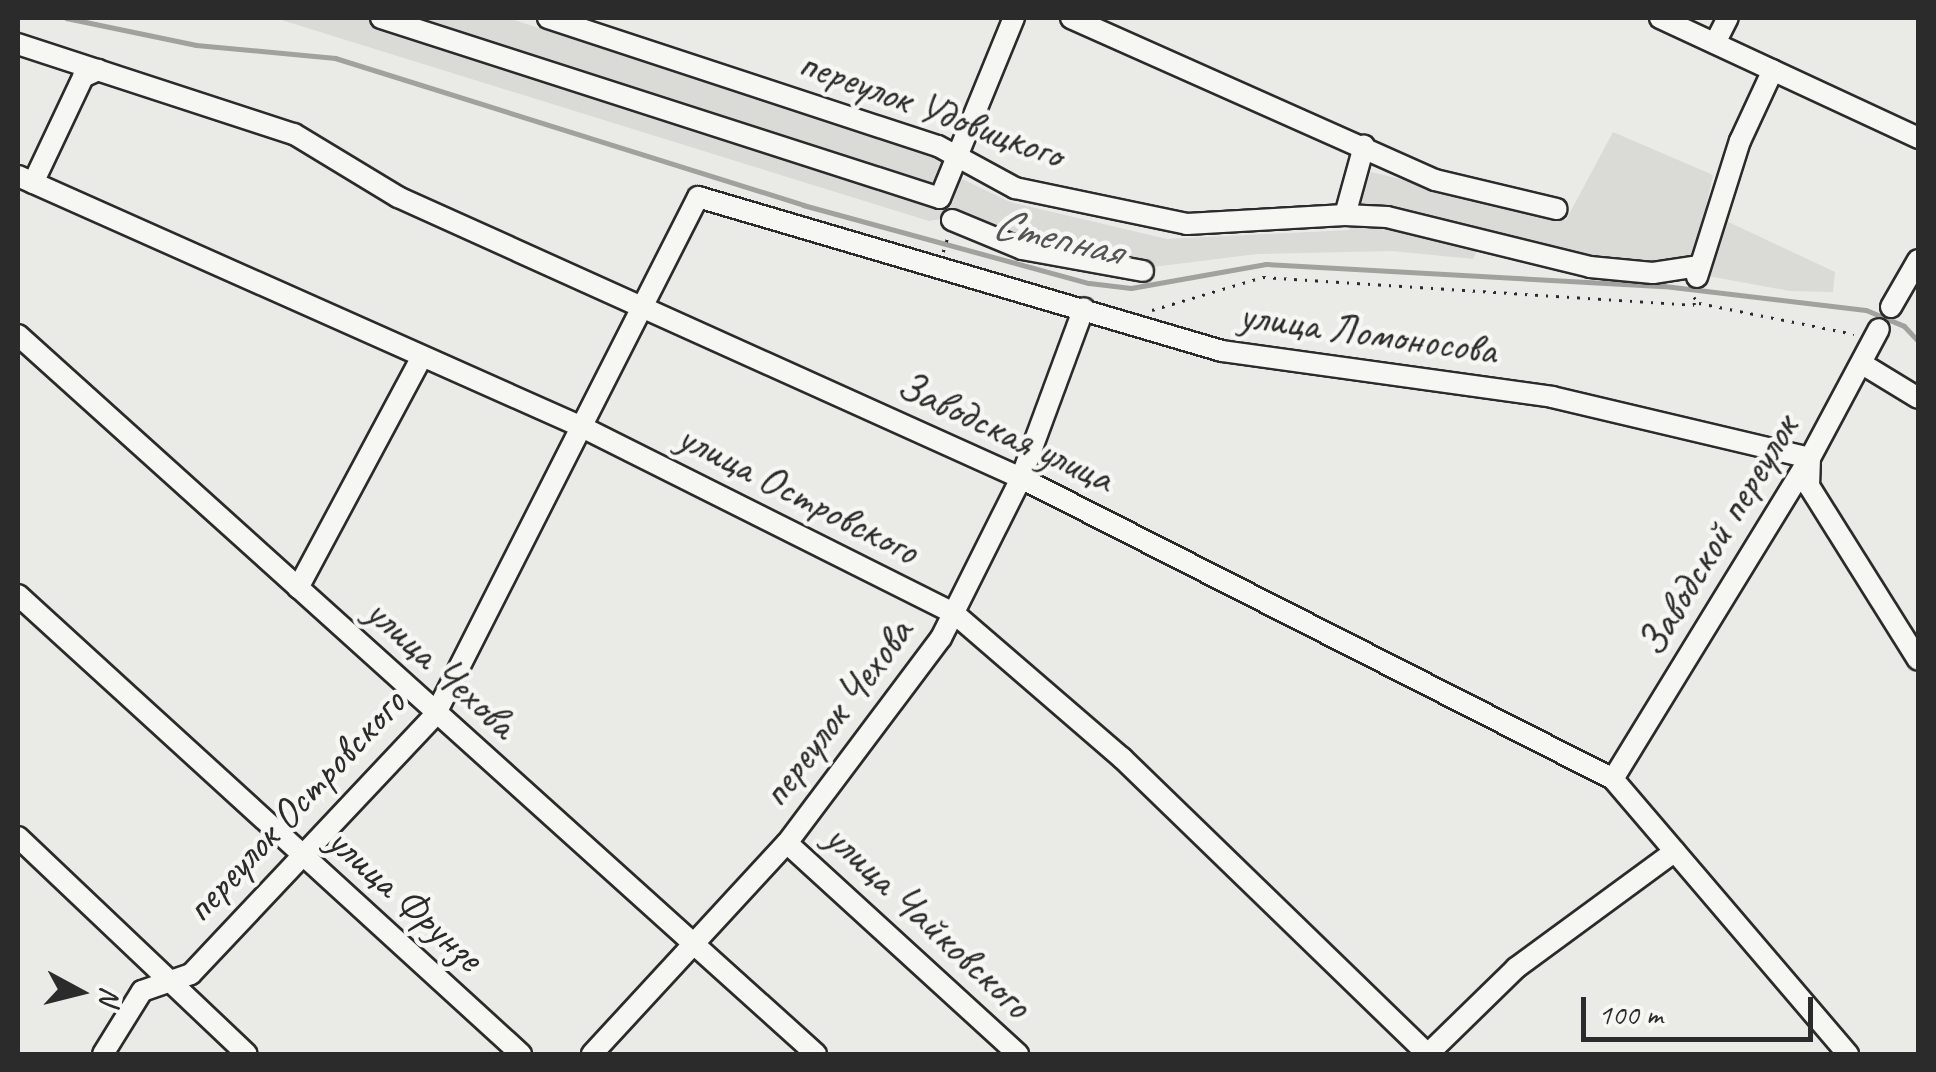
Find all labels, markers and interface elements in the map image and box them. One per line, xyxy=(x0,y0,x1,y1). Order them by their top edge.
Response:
street label: переулок Удовицкого xyxy=(790,37,1072,181)
water label: Степная xyxy=(988,196,1126,278)
street label: улица Ломоносова xyxy=(1236,290,1500,376)
street label: Заводская улица xyxy=(887,359,1123,505)
street label: Заводской переулок xyxy=(1626,406,1810,666)
street label: улица Островского xyxy=(668,411,928,577)
street label: улица Чехова xyxy=(355,587,527,749)
street label: переулок Чехова xyxy=(750,610,924,816)
street label: переулок Островского xyxy=(173,678,417,934)
street label: улица Чайковского xyxy=(814,813,1042,1029)
street label: улица Фрунзе xyxy=(318,817,492,981)
north arrow xyxy=(30,942,130,1042)
scale bar xyxy=(1586,977,1818,1039)
text: N xyxy=(92,985,129,1006)
text: 100 m xyxy=(1598,995,1663,1033)

